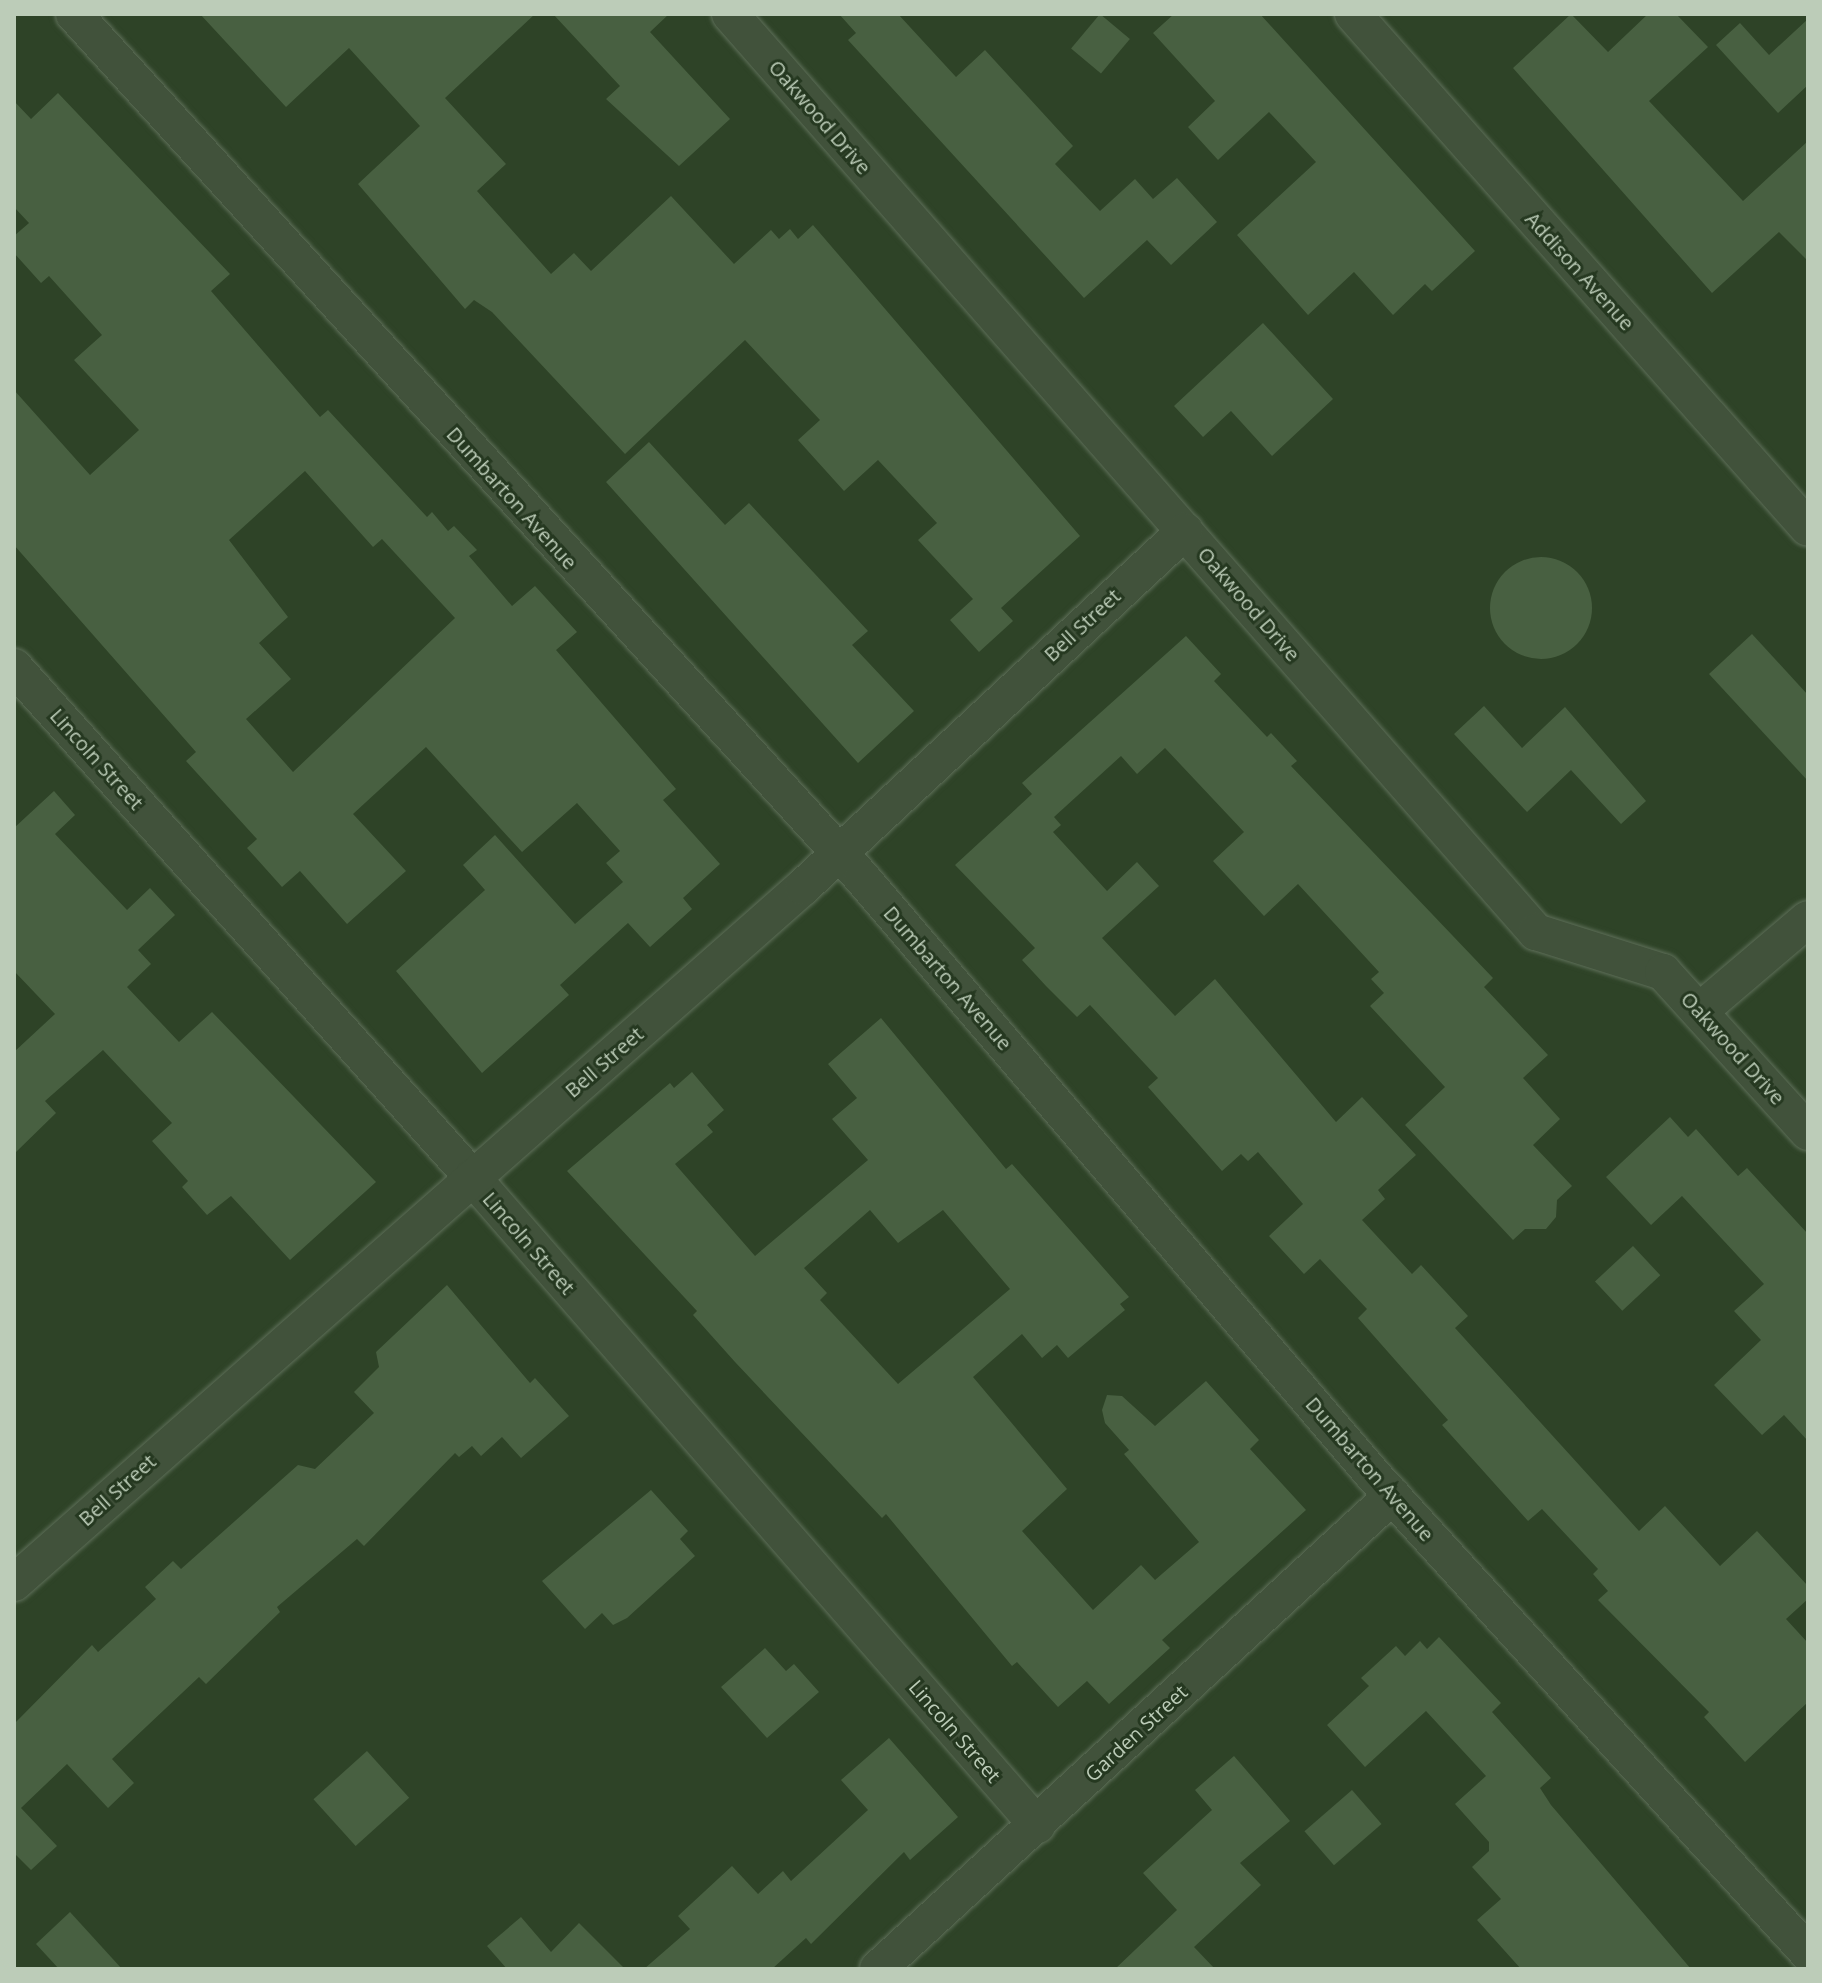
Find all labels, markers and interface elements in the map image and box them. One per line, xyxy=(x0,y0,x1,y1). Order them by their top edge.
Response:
street label: Oakwood Drive xyxy=(764,55,876,179)
street label: Addison Avenue xyxy=(1521,207,1639,335)
street label: Dumbarton Avenue xyxy=(442,422,582,574)
street label: Oakwood Drive xyxy=(1193,542,1305,666)
street label: Bell Street xyxy=(1039,584,1125,666)
street label: Lincoln Street xyxy=(45,704,149,814)
street label: Dumbarton Avenue xyxy=(879,901,1017,1055)
street label: Oakwood Drive xyxy=(1676,987,1790,1109)
street label: Bell Street xyxy=(560,1022,648,1102)
street label: Lincoln Street xyxy=(478,1187,580,1299)
street label: Dumbarton Avenue xyxy=(1301,1392,1439,1546)
street label: Bell Street xyxy=(74,1449,160,1531)
street label: Lincoln Street xyxy=(904,1675,1006,1787)
street label: Garden Street xyxy=(1080,1680,1192,1786)

